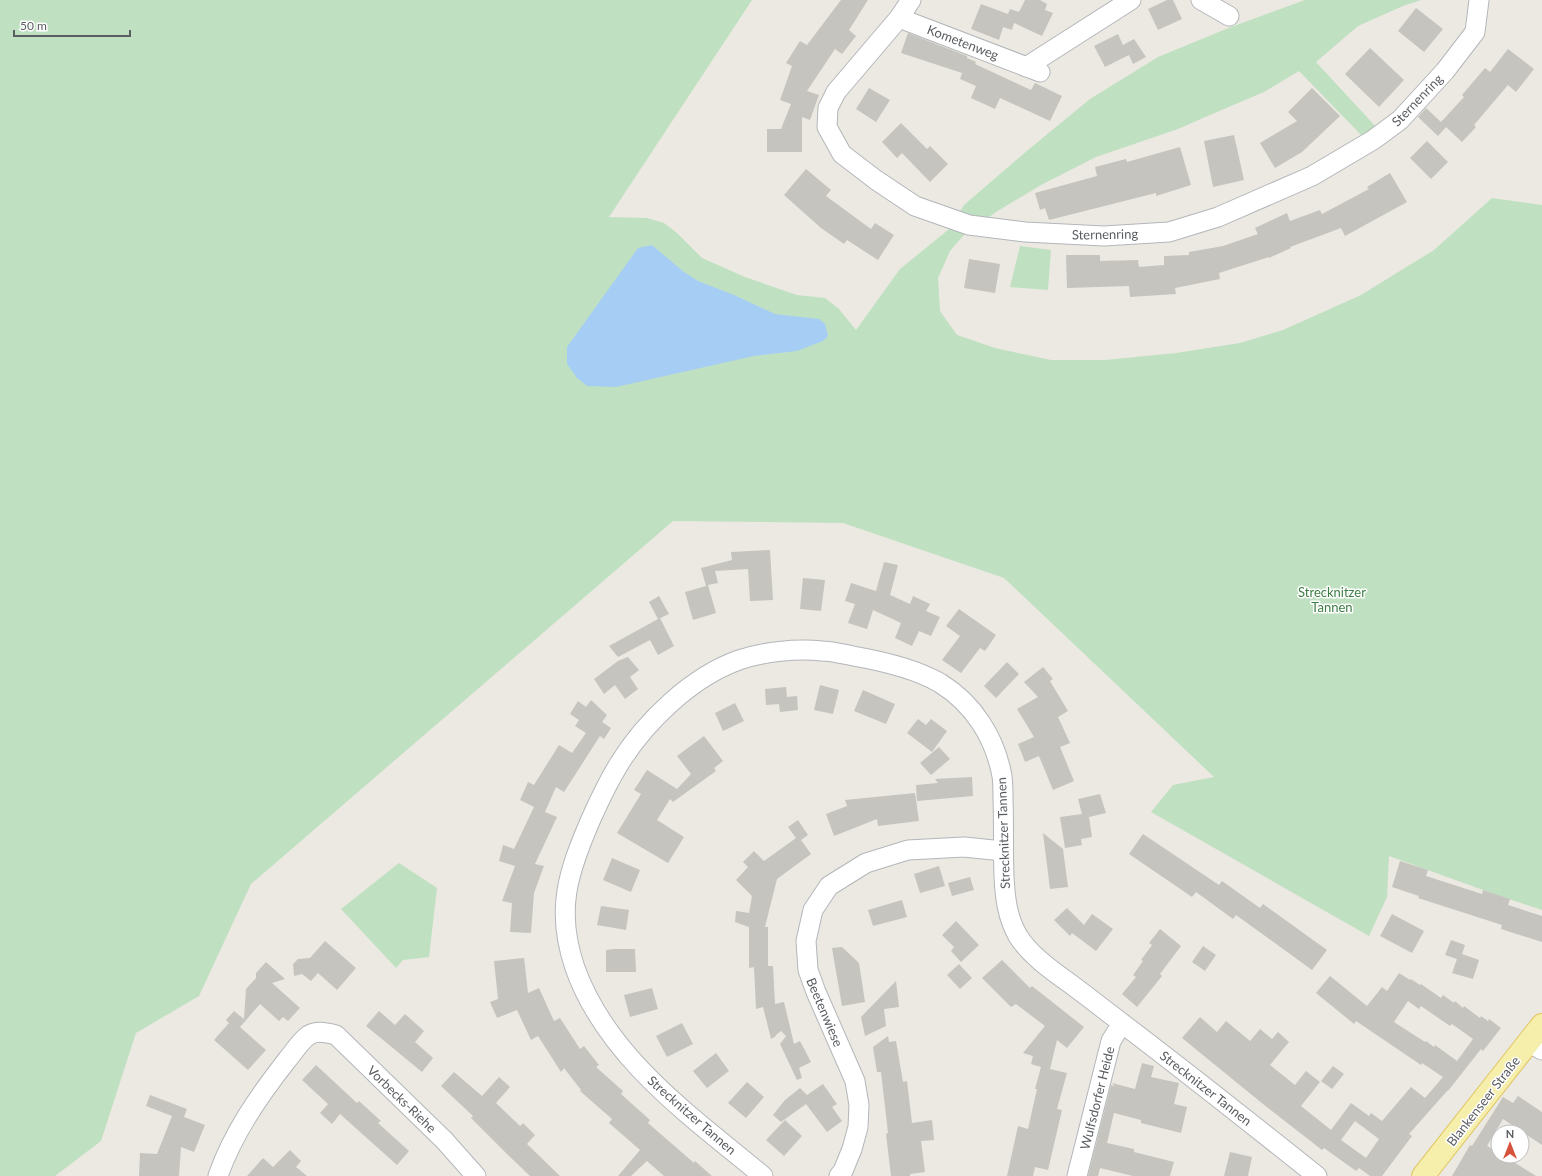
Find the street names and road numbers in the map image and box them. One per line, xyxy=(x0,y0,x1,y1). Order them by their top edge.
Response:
street label: Kometenweg xyxy=(925,21,1001,63)
street label: Sternenring xyxy=(1388,70,1446,129)
street label: Sternenring xyxy=(1072,225,1138,243)
street label: Strecknitzer Tannen xyxy=(993,777,1013,889)
street label: Beetenwiese xyxy=(803,975,847,1049)
street label: Wulfsdorfer Heide xyxy=(1076,1045,1118,1151)
street label: Strecknitzer Tannen xyxy=(1157,1047,1255,1129)
street label: Blankenseer Straße xyxy=(1443,1053,1523,1149)
street label: Vorbecks-Riehe xyxy=(364,1062,440,1136)
street label: Strecknitzer Tannen xyxy=(645,1072,739,1158)

